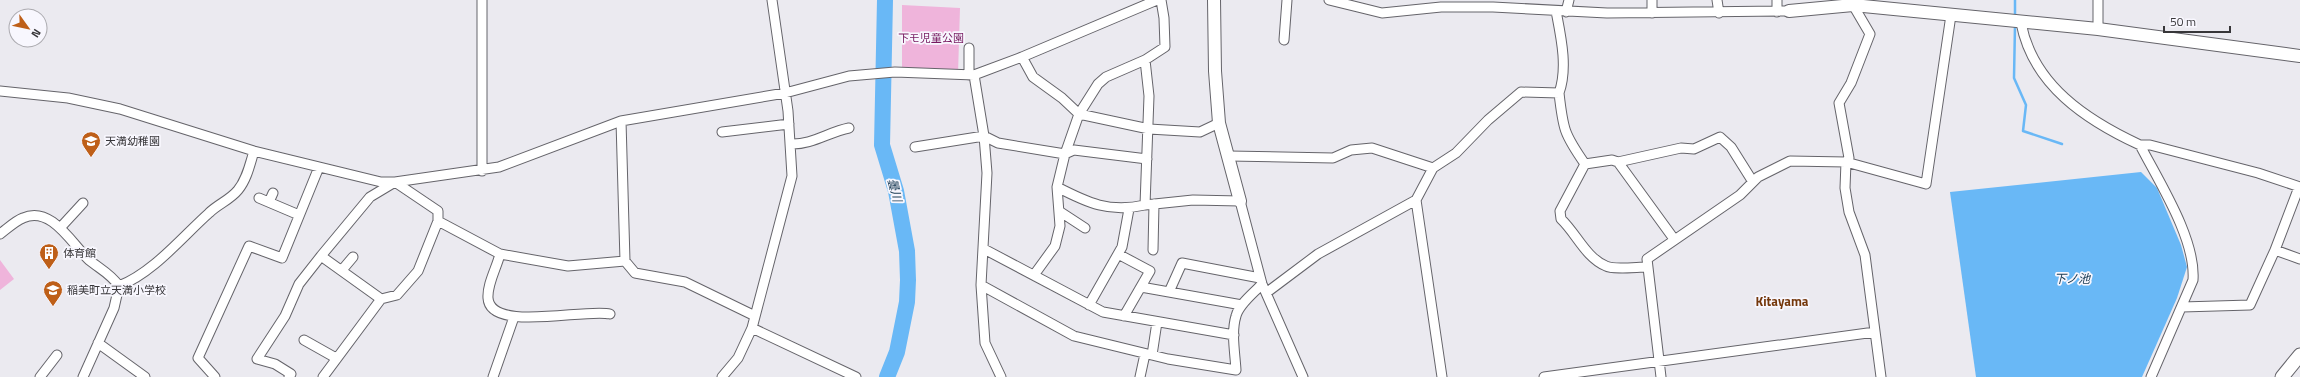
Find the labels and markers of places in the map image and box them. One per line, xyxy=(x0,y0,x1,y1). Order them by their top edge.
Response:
school or university icon: 天満幼稚園 xyxy=(80,130,102,158)
place label: 天満幼稚園 xyxy=(105,133,160,149)
building icon: 体育館 xyxy=(38,242,60,270)
place label: 体育館 xyxy=(63,245,96,261)
school or university icon: 稲美町立天満小学校 xyxy=(42,279,64,307)
place label: 稲美町立天満小学校 xyxy=(67,282,166,298)

